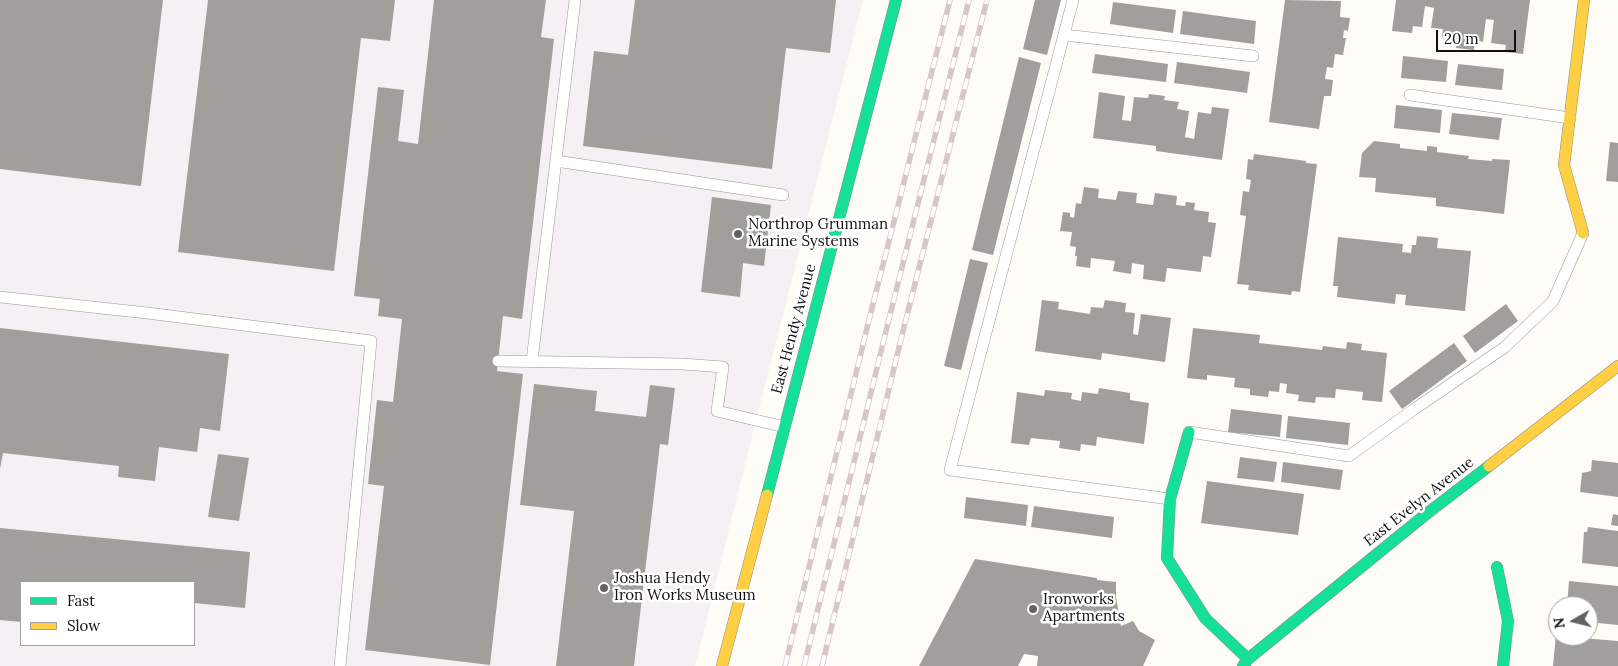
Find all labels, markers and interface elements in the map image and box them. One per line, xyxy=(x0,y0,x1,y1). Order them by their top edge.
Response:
scale bar xyxy=(1438,20,1518,52)
text: 20 m xyxy=(1444,29,1479,48)
place label: Northrop Grumman Marine Systems xyxy=(748,216,888,251)
marker: Northrop Grumman Marine Systems xyxy=(732,228,744,240)
street label: East Hendy Avenue xyxy=(768,262,820,396)
street label: East Evelyn Avenue xyxy=(1360,454,1478,550)
place label: Joshua Hendy Iron Works Museum xyxy=(614,570,756,605)
legend xyxy=(20,581,195,646)
marker: Joshua Hendy Iron Works Museum xyxy=(598,582,610,594)
text: Fast xyxy=(67,591,95,610)
place label: Ironworks Apartments xyxy=(1043,591,1125,626)
north arrow xyxy=(1548,596,1598,646)
marker: Ironworks Apartments xyxy=(1027,603,1039,615)
text: Slow xyxy=(67,616,100,635)
text: N xyxy=(1549,616,1569,630)

